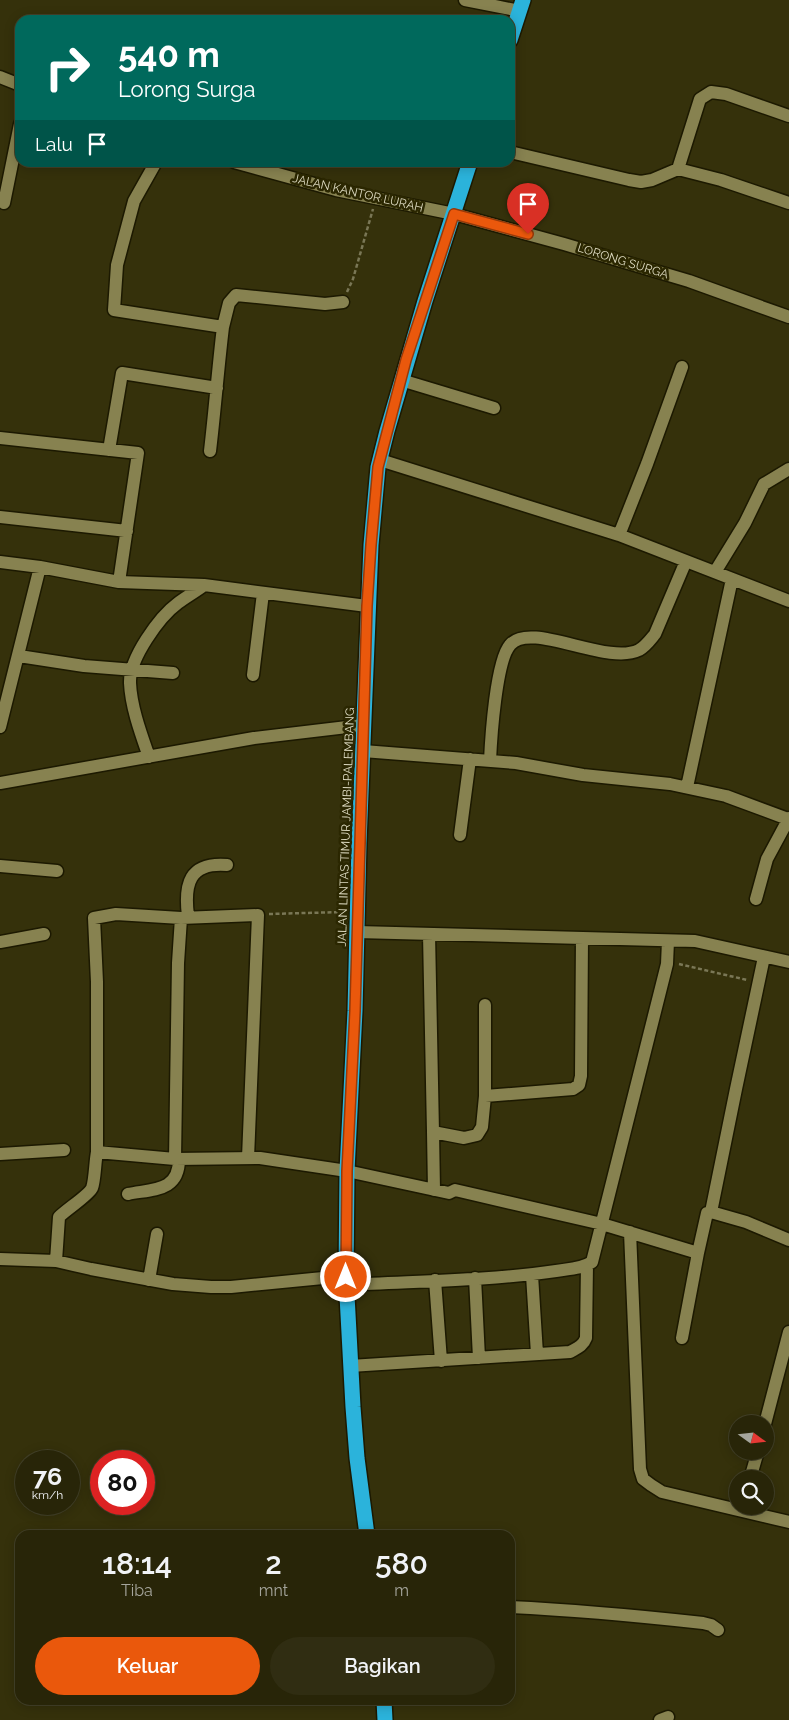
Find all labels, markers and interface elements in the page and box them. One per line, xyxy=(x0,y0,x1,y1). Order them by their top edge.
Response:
text: 540 m xyxy=(118,34,220,75)
icon: right xyxy=(35,35,100,100)
text: Lorong Surga xyxy=(118,76,256,102)
icon: arrive xyxy=(83,130,111,158)
text: Lalu xyxy=(35,133,73,155)
street label: JALAN KANTOR LURAH xyxy=(291,171,425,215)
pin xyxy=(507,183,549,234)
icon: arrive xyxy=(514,190,542,218)
street label: LORONG SURGA xyxy=(576,241,670,281)
street label: JALAN LINTAS TIMUR JAMBI-PALEMBANG xyxy=(335,707,357,947)
position arrow xyxy=(319,1250,371,1302)
north arrow xyxy=(729,1415,774,1460)
map controls xyxy=(729,1415,774,1515)
speed limit sign: 80 xyxy=(90,1450,155,1515)
text: 76 xyxy=(33,1461,62,1491)
button: search xyxy=(729,1470,774,1515)
text: km/h xyxy=(32,1488,63,1502)
text: 18:14 xyxy=(102,1546,172,1581)
text: 2 xyxy=(265,1546,282,1581)
text: 580 xyxy=(375,1546,428,1581)
text: Tiba xyxy=(121,1581,153,1600)
text: mnt xyxy=(259,1581,288,1600)
text: m xyxy=(394,1581,409,1600)
button: Keluar xyxy=(35,1637,260,1695)
button: Bagikan xyxy=(270,1637,495,1695)

